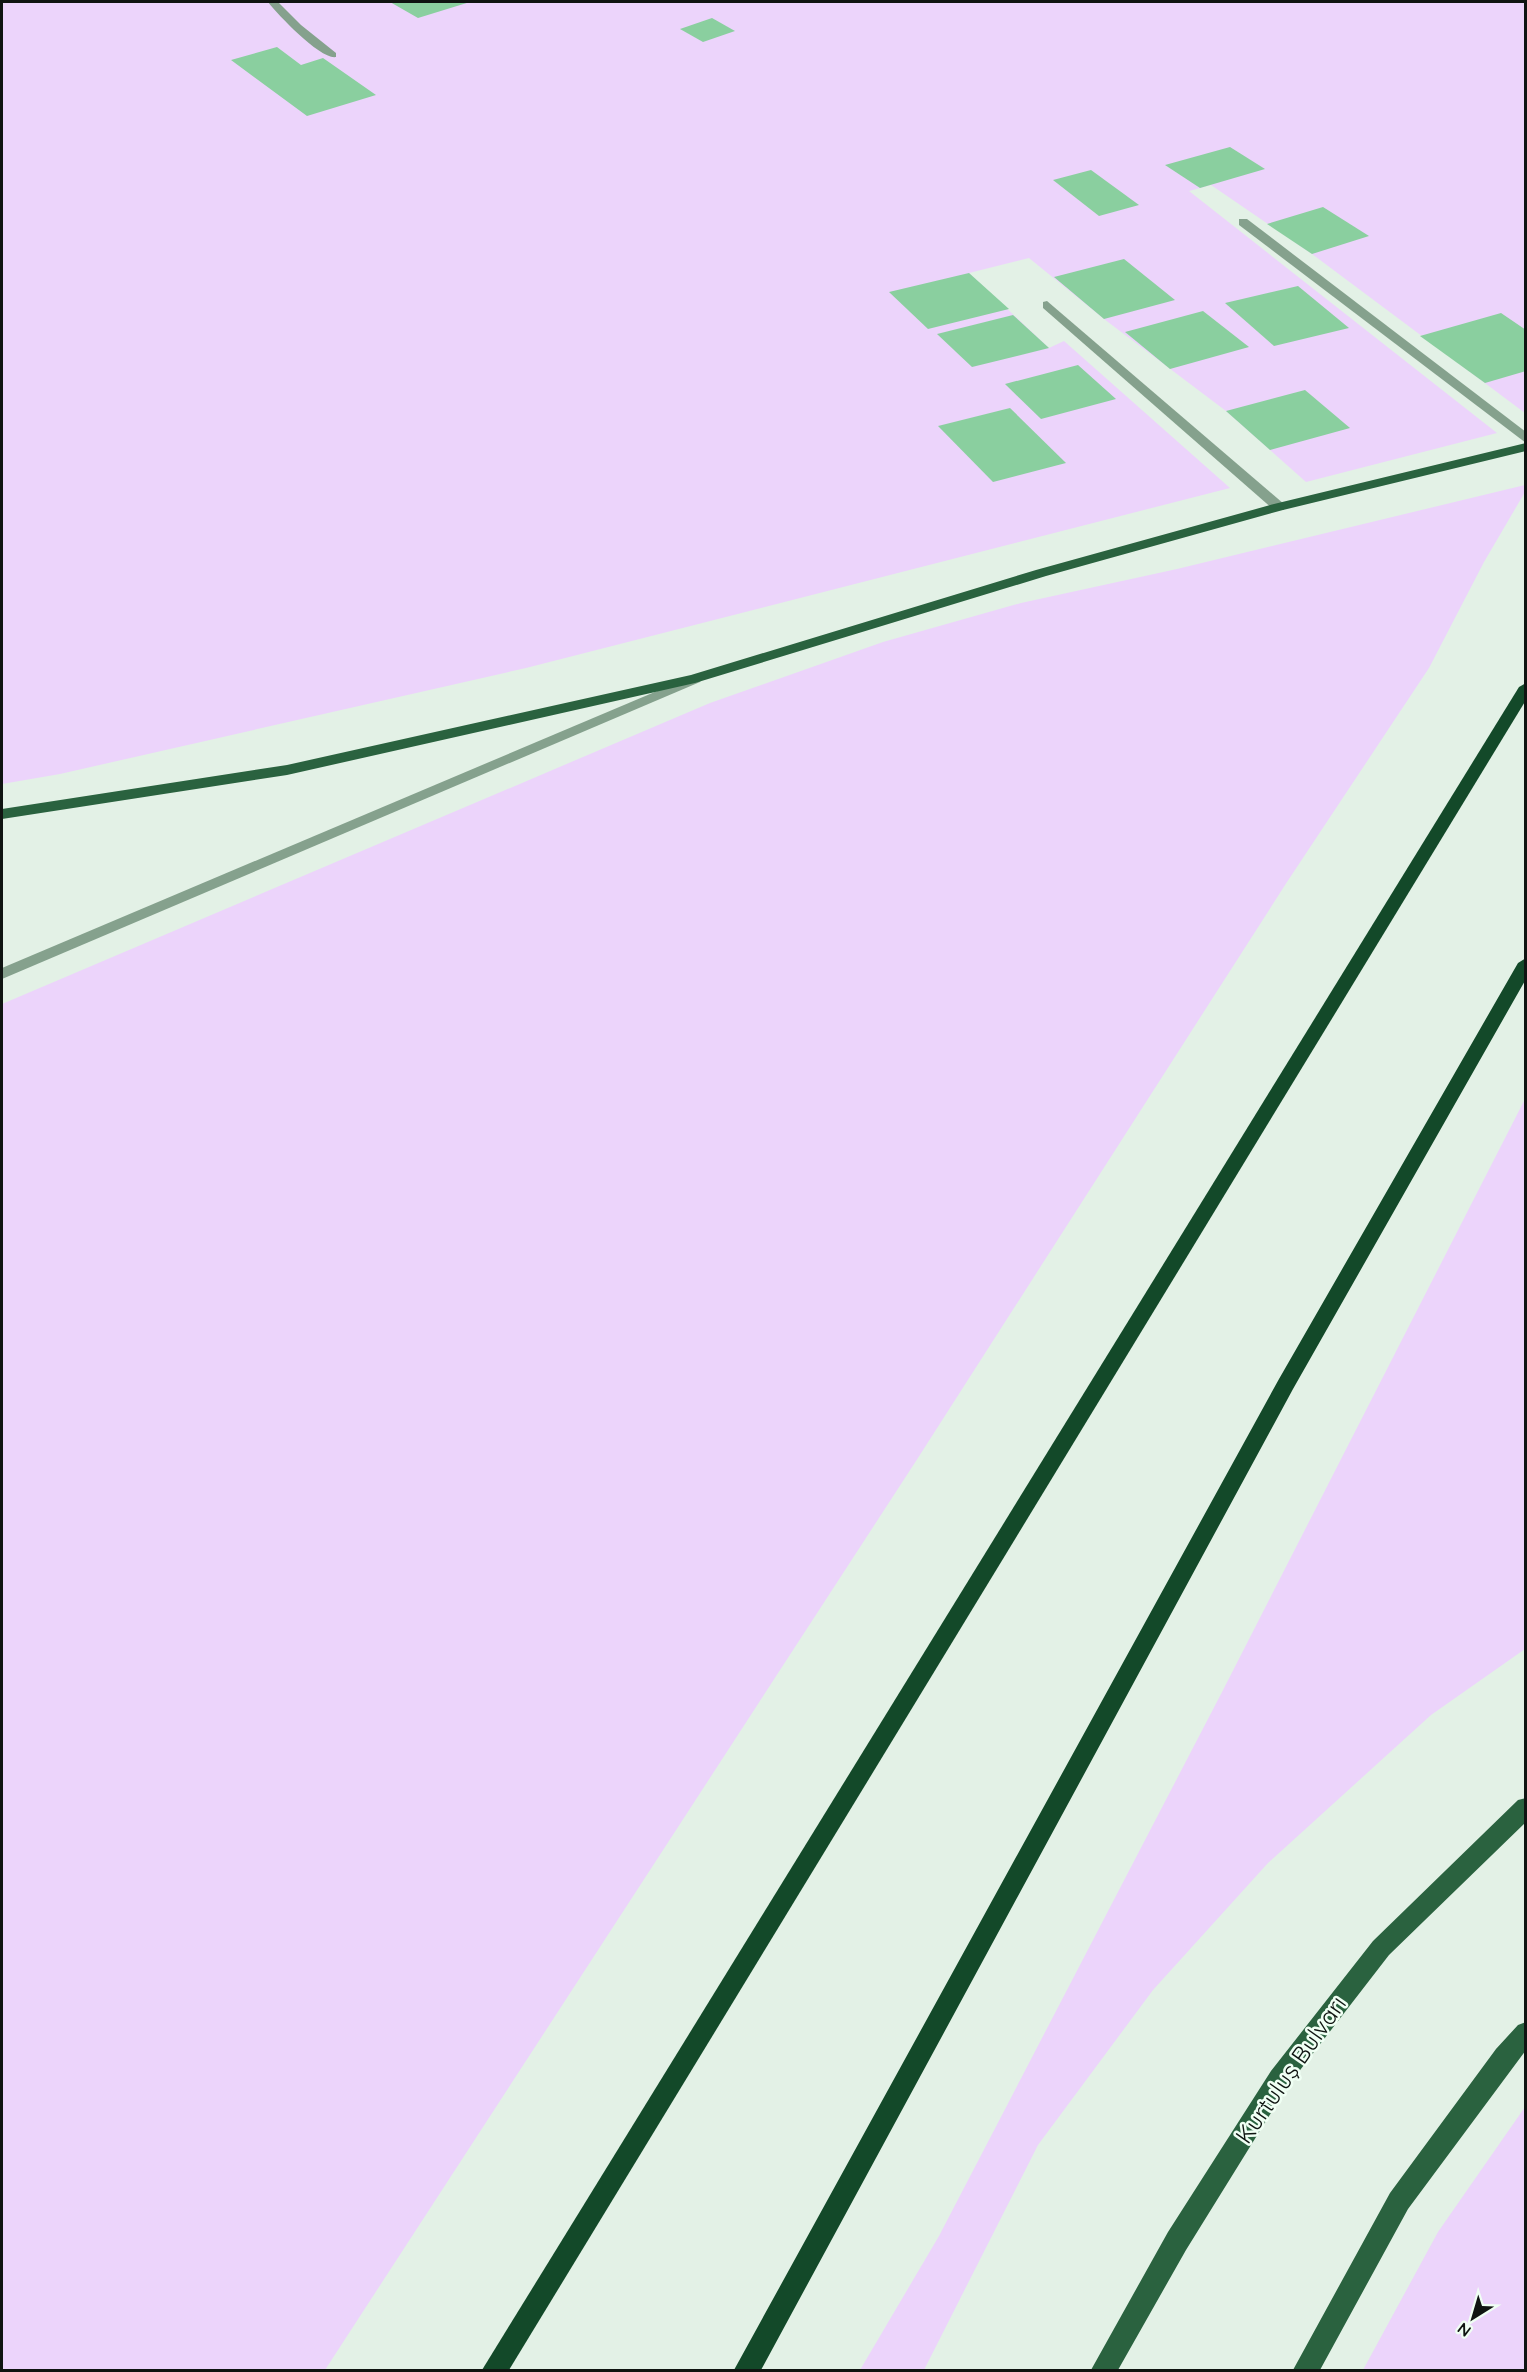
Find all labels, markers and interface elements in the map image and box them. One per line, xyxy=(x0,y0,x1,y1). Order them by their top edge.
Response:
street label: Kurtuluş Bulvarı xyxy=(1228,1990,1352,2149)
north arrow xyxy=(1443,2288,1503,2348)
text: N xyxy=(1453,2318,1475,2342)

